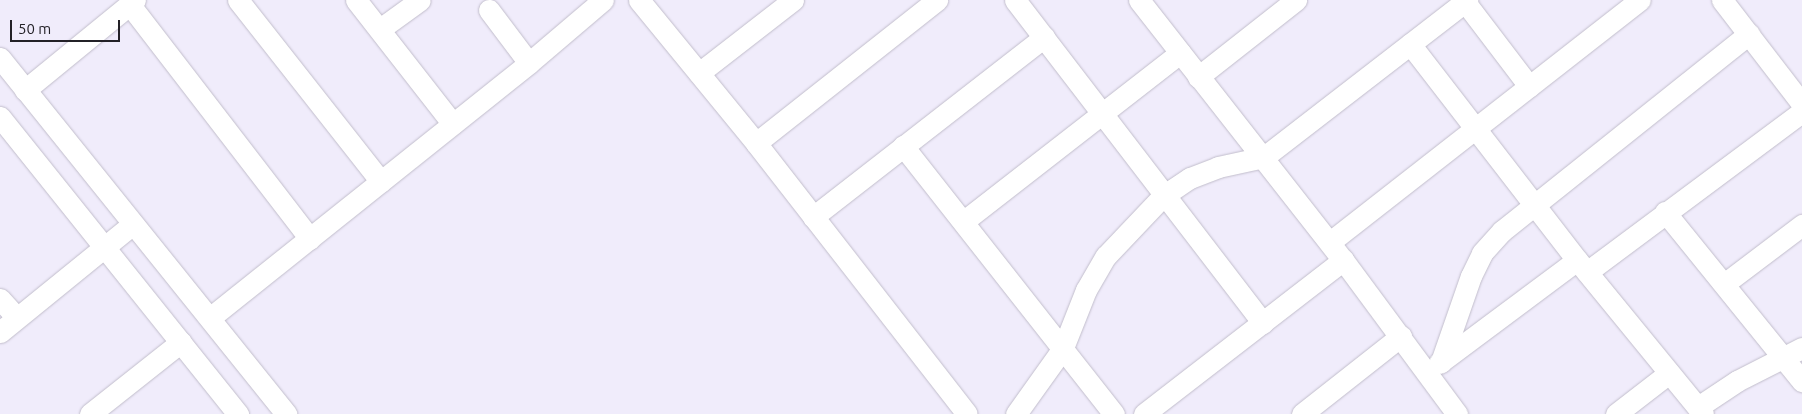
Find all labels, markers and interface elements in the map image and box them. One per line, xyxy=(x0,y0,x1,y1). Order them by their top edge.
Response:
scale bar xyxy=(12,10,122,42)
text: 50 m xyxy=(18,20,51,37)

